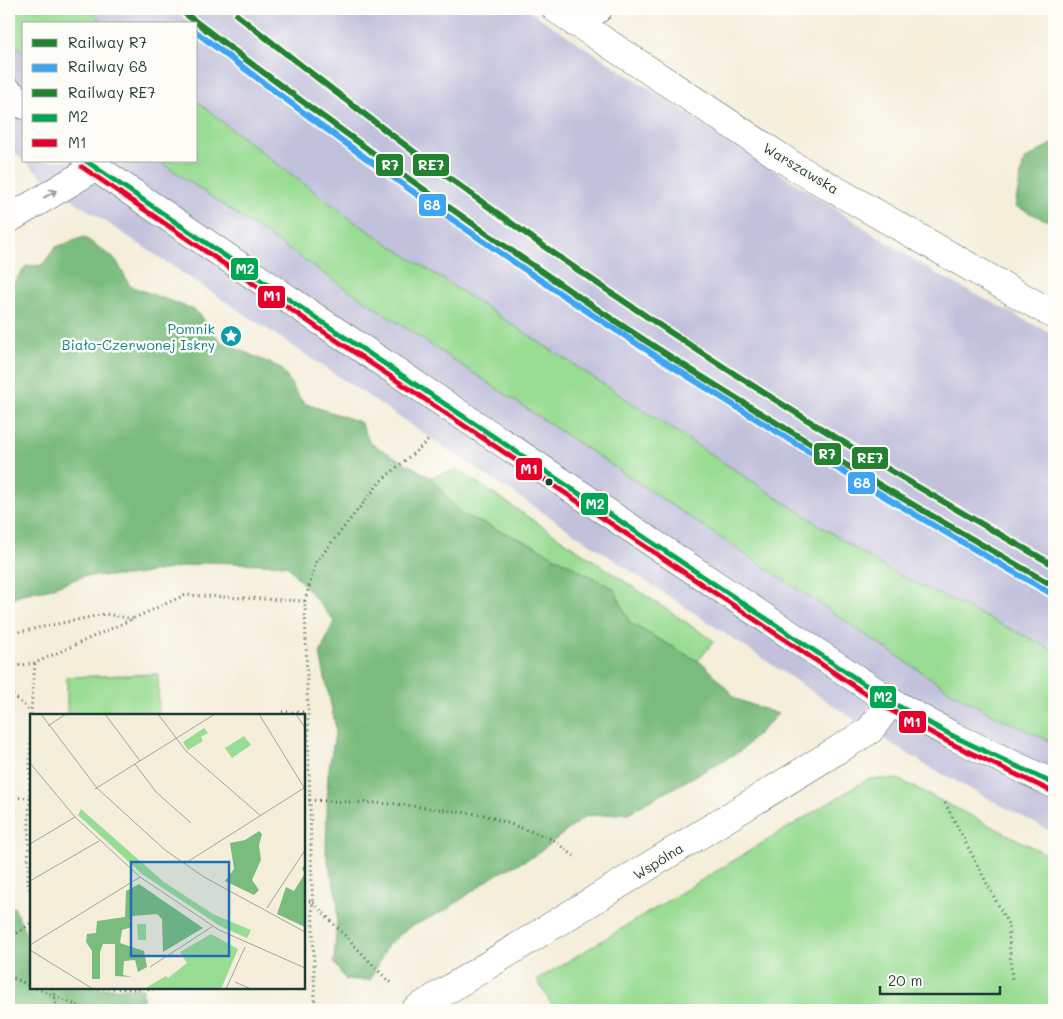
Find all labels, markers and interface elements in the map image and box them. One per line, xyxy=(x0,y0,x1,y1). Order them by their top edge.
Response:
legend xyxy=(22,22,198,162)
text: Railway R7 xyxy=(68,32,147,52)
text: Railway 68 xyxy=(68,56,147,76)
text: Railway RE7 xyxy=(68,82,155,102)
text: M2 xyxy=(68,106,88,126)
text: M1 xyxy=(68,132,87,152)
street label: Warszawska xyxy=(760,138,842,198)
line badge: R7 xyxy=(375,153,404,177)
line badge: RE7 xyxy=(412,153,450,177)
text: R7 xyxy=(381,155,399,174)
text: RE7 xyxy=(418,155,444,174)
one-way arrow xyxy=(43,188,57,198)
line badge: 68 xyxy=(418,193,447,217)
text: 68 xyxy=(423,195,441,214)
line badge: M2 xyxy=(230,257,259,281)
text: M2 xyxy=(235,259,255,278)
line badge: M1 xyxy=(257,285,286,309)
text: M1 xyxy=(263,286,281,305)
place label: Pomnik Biało-Czerwonej Iskry xyxy=(62,319,215,354)
place icon: Pomnik Biało-Czerwonej Iskry xyxy=(219,324,243,348)
line badge: R7 xyxy=(813,442,842,466)
text: R7 xyxy=(818,444,836,463)
line badge: RE7 xyxy=(851,446,889,470)
text: RE7 xyxy=(857,448,883,467)
line badge: M1 xyxy=(515,457,543,481)
text: M1 xyxy=(520,459,538,478)
line badge: 68 xyxy=(847,471,876,495)
text: 68 xyxy=(853,473,871,492)
unlabelled marker xyxy=(544,477,554,487)
line badge: M2 xyxy=(580,492,609,516)
text: M2 xyxy=(585,494,605,513)
line badge: M2 xyxy=(869,685,897,709)
text: M2 xyxy=(873,687,893,706)
line badge: M1 xyxy=(898,710,927,734)
text: M1 xyxy=(903,712,921,731)
inset map xyxy=(30,714,305,989)
street label: Wspólna xyxy=(629,838,687,884)
scale bar xyxy=(880,964,1000,996)
text: 20 m xyxy=(888,970,922,990)

